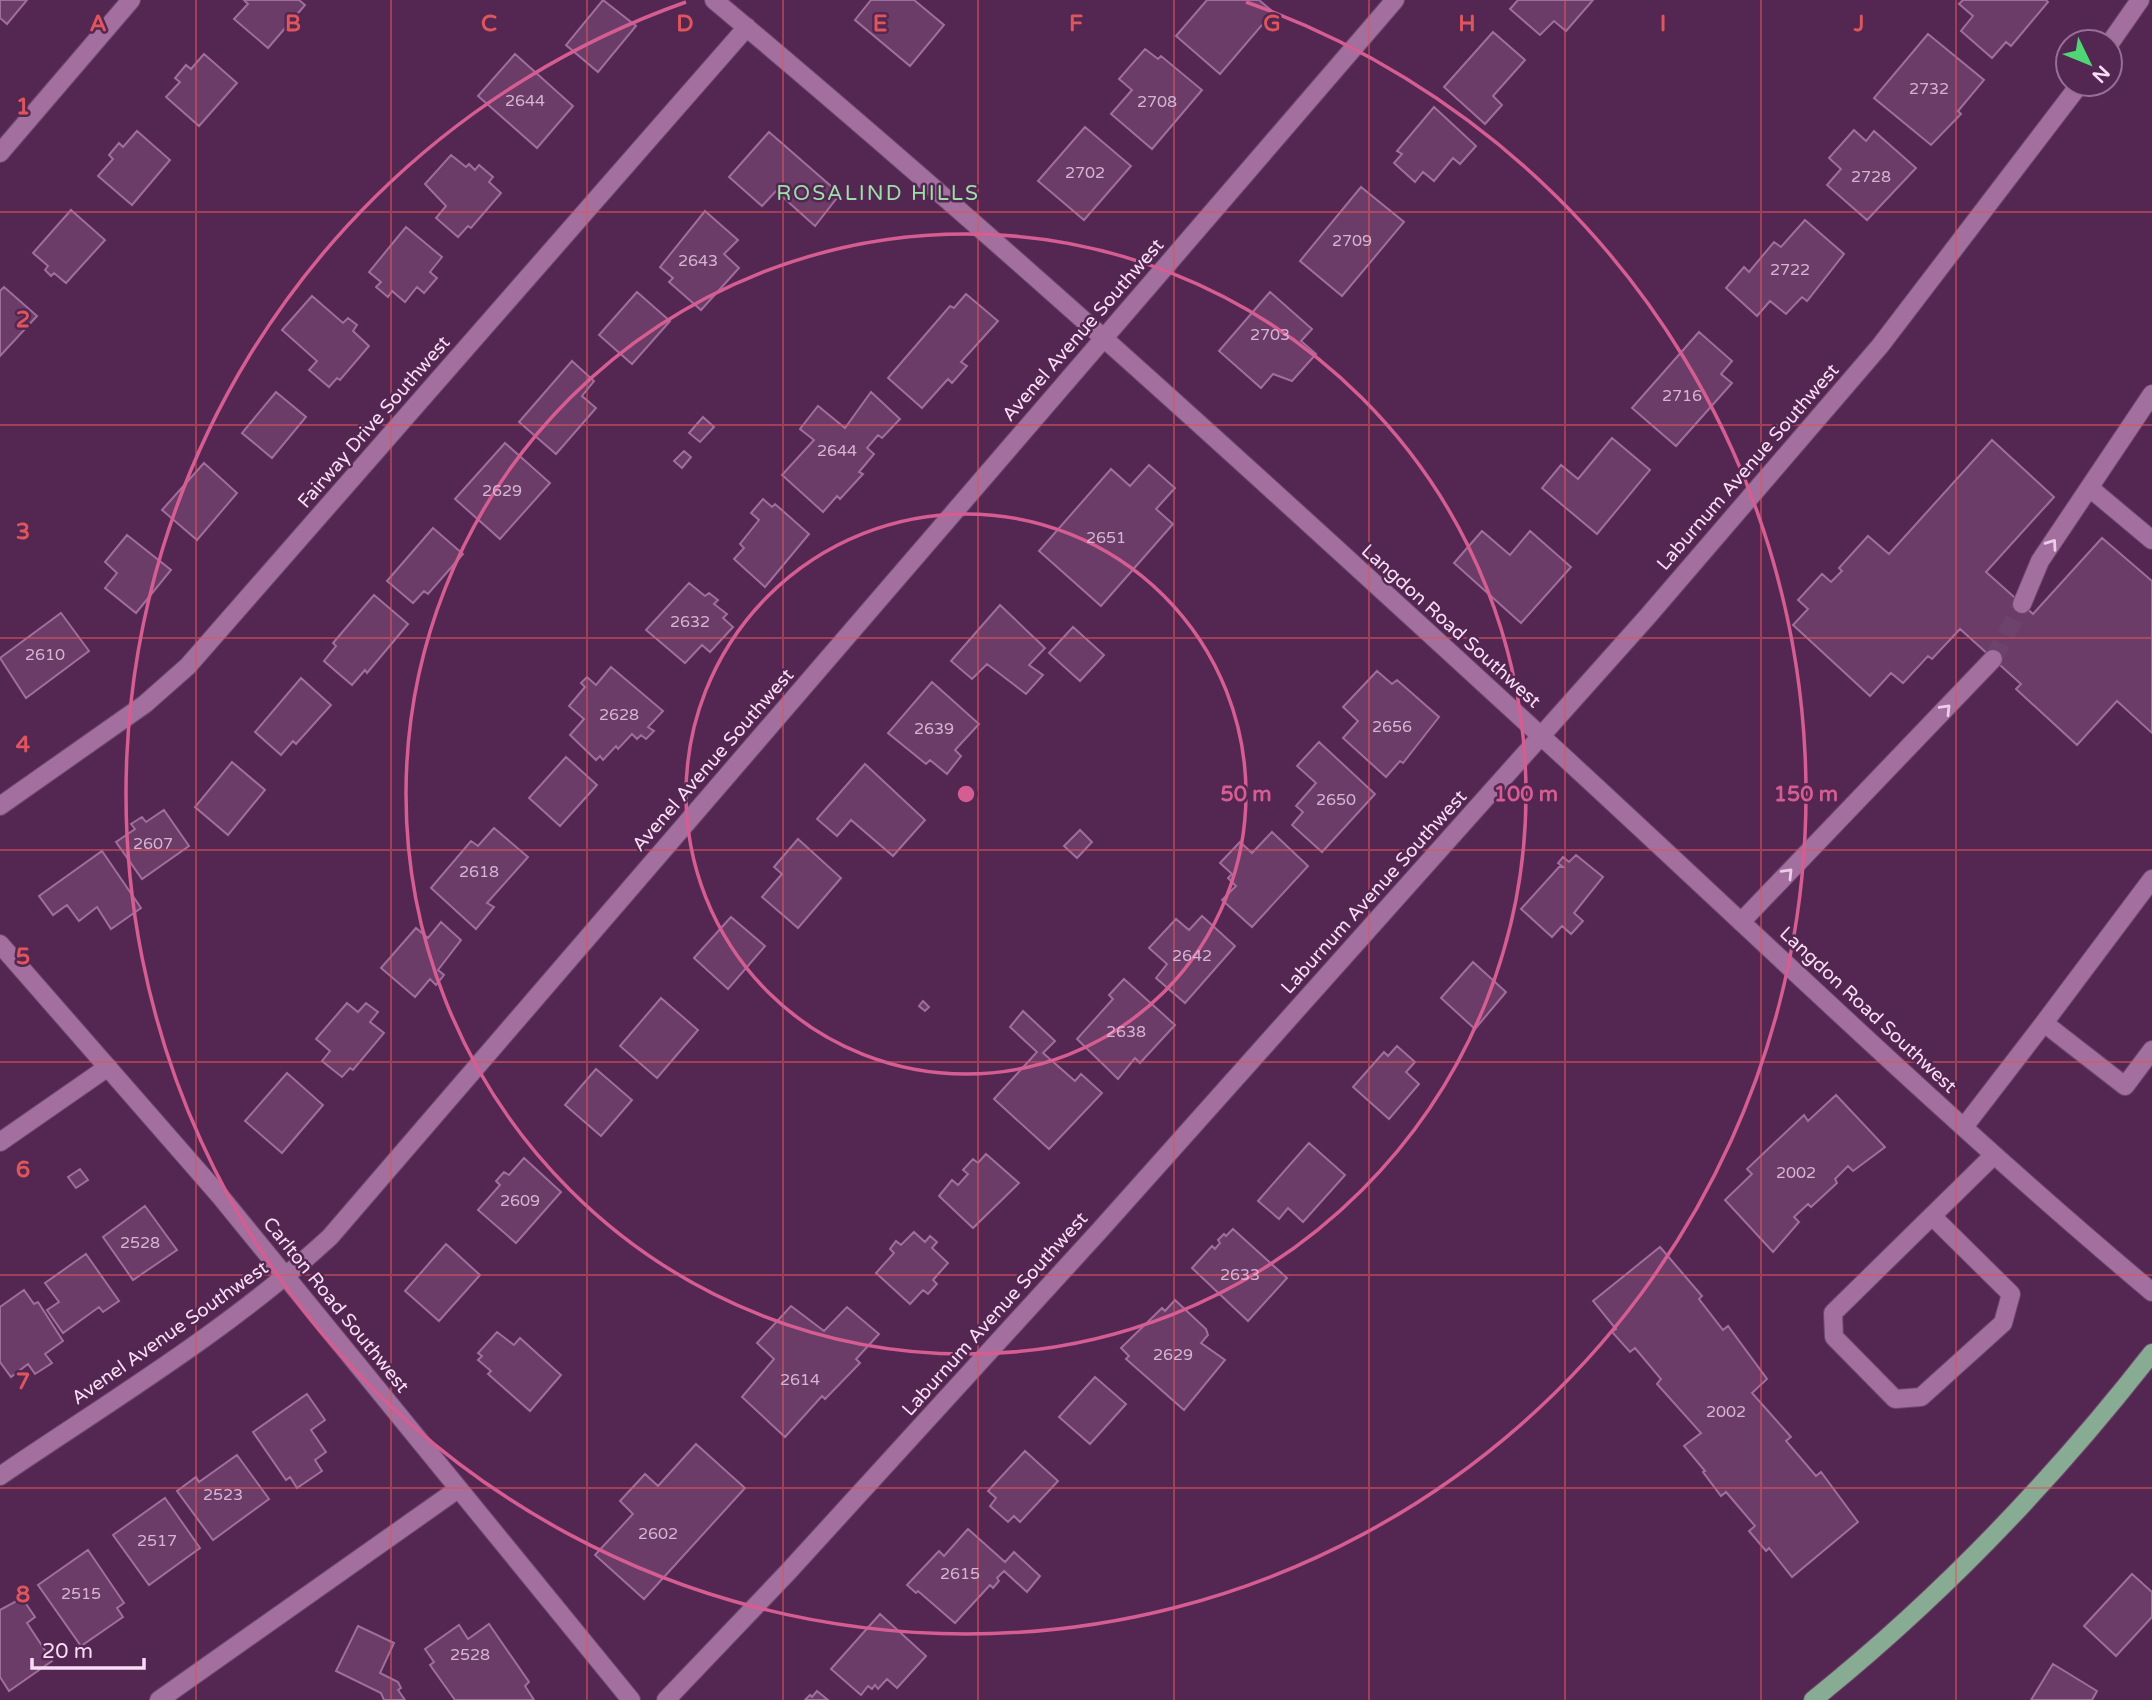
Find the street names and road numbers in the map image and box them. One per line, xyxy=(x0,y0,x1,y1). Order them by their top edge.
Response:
street label: Avenel Avenue Southwest xyxy=(998,234,1168,426)
street label: Fairway Drive Southwest xyxy=(293,332,455,512)
street label: Laburnum Avenue Southwest xyxy=(1652,359,1844,575)
street label: Langdon Road Southwest xyxy=(1357,540,1545,712)
street label: Avenel Avenue Southwest xyxy=(628,664,798,856)
street label: Laburnum Avenue Southwest xyxy=(1277,786,1471,998)
street label: Langdon Road Southwest xyxy=(1775,922,1961,1098)
street label: Laburnum Avenue Southwest xyxy=(898,1208,1092,1420)
street label: Carlton Road Southwest xyxy=(258,1213,414,1397)
street label: Avenel Avenue Southwest xyxy=(68,1257,272,1409)

